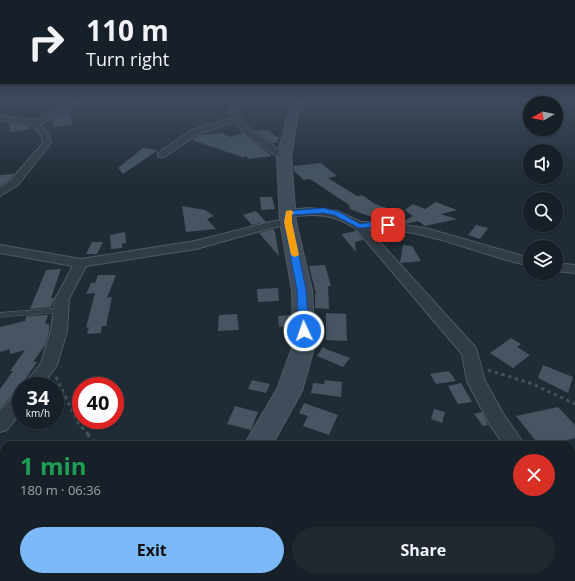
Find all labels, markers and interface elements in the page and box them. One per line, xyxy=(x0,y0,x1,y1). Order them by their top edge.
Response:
text: 110 m xyxy=(86,11,169,49)
icon: right xyxy=(20,16,72,68)
text: Turn right xyxy=(86,47,169,71)
north arrow xyxy=(523,96,563,136)
map controls xyxy=(523,96,563,280)
button: sound xyxy=(523,144,563,184)
button: search xyxy=(523,192,563,232)
pin xyxy=(371,208,405,242)
icon: arrive xyxy=(377,214,399,236)
button: layers xyxy=(523,240,563,280)
position arrow xyxy=(283,310,325,352)
speed limit sign: 40 xyxy=(72,377,124,429)
text: 34 xyxy=(27,384,49,411)
text: km/h xyxy=(26,406,50,420)
text: 1 min xyxy=(20,449,87,482)
button: close xyxy=(513,454,555,496)
text: 180 m · 06:36 xyxy=(20,481,101,499)
button: Exit xyxy=(20,527,284,573)
button: Share xyxy=(292,527,555,573)

